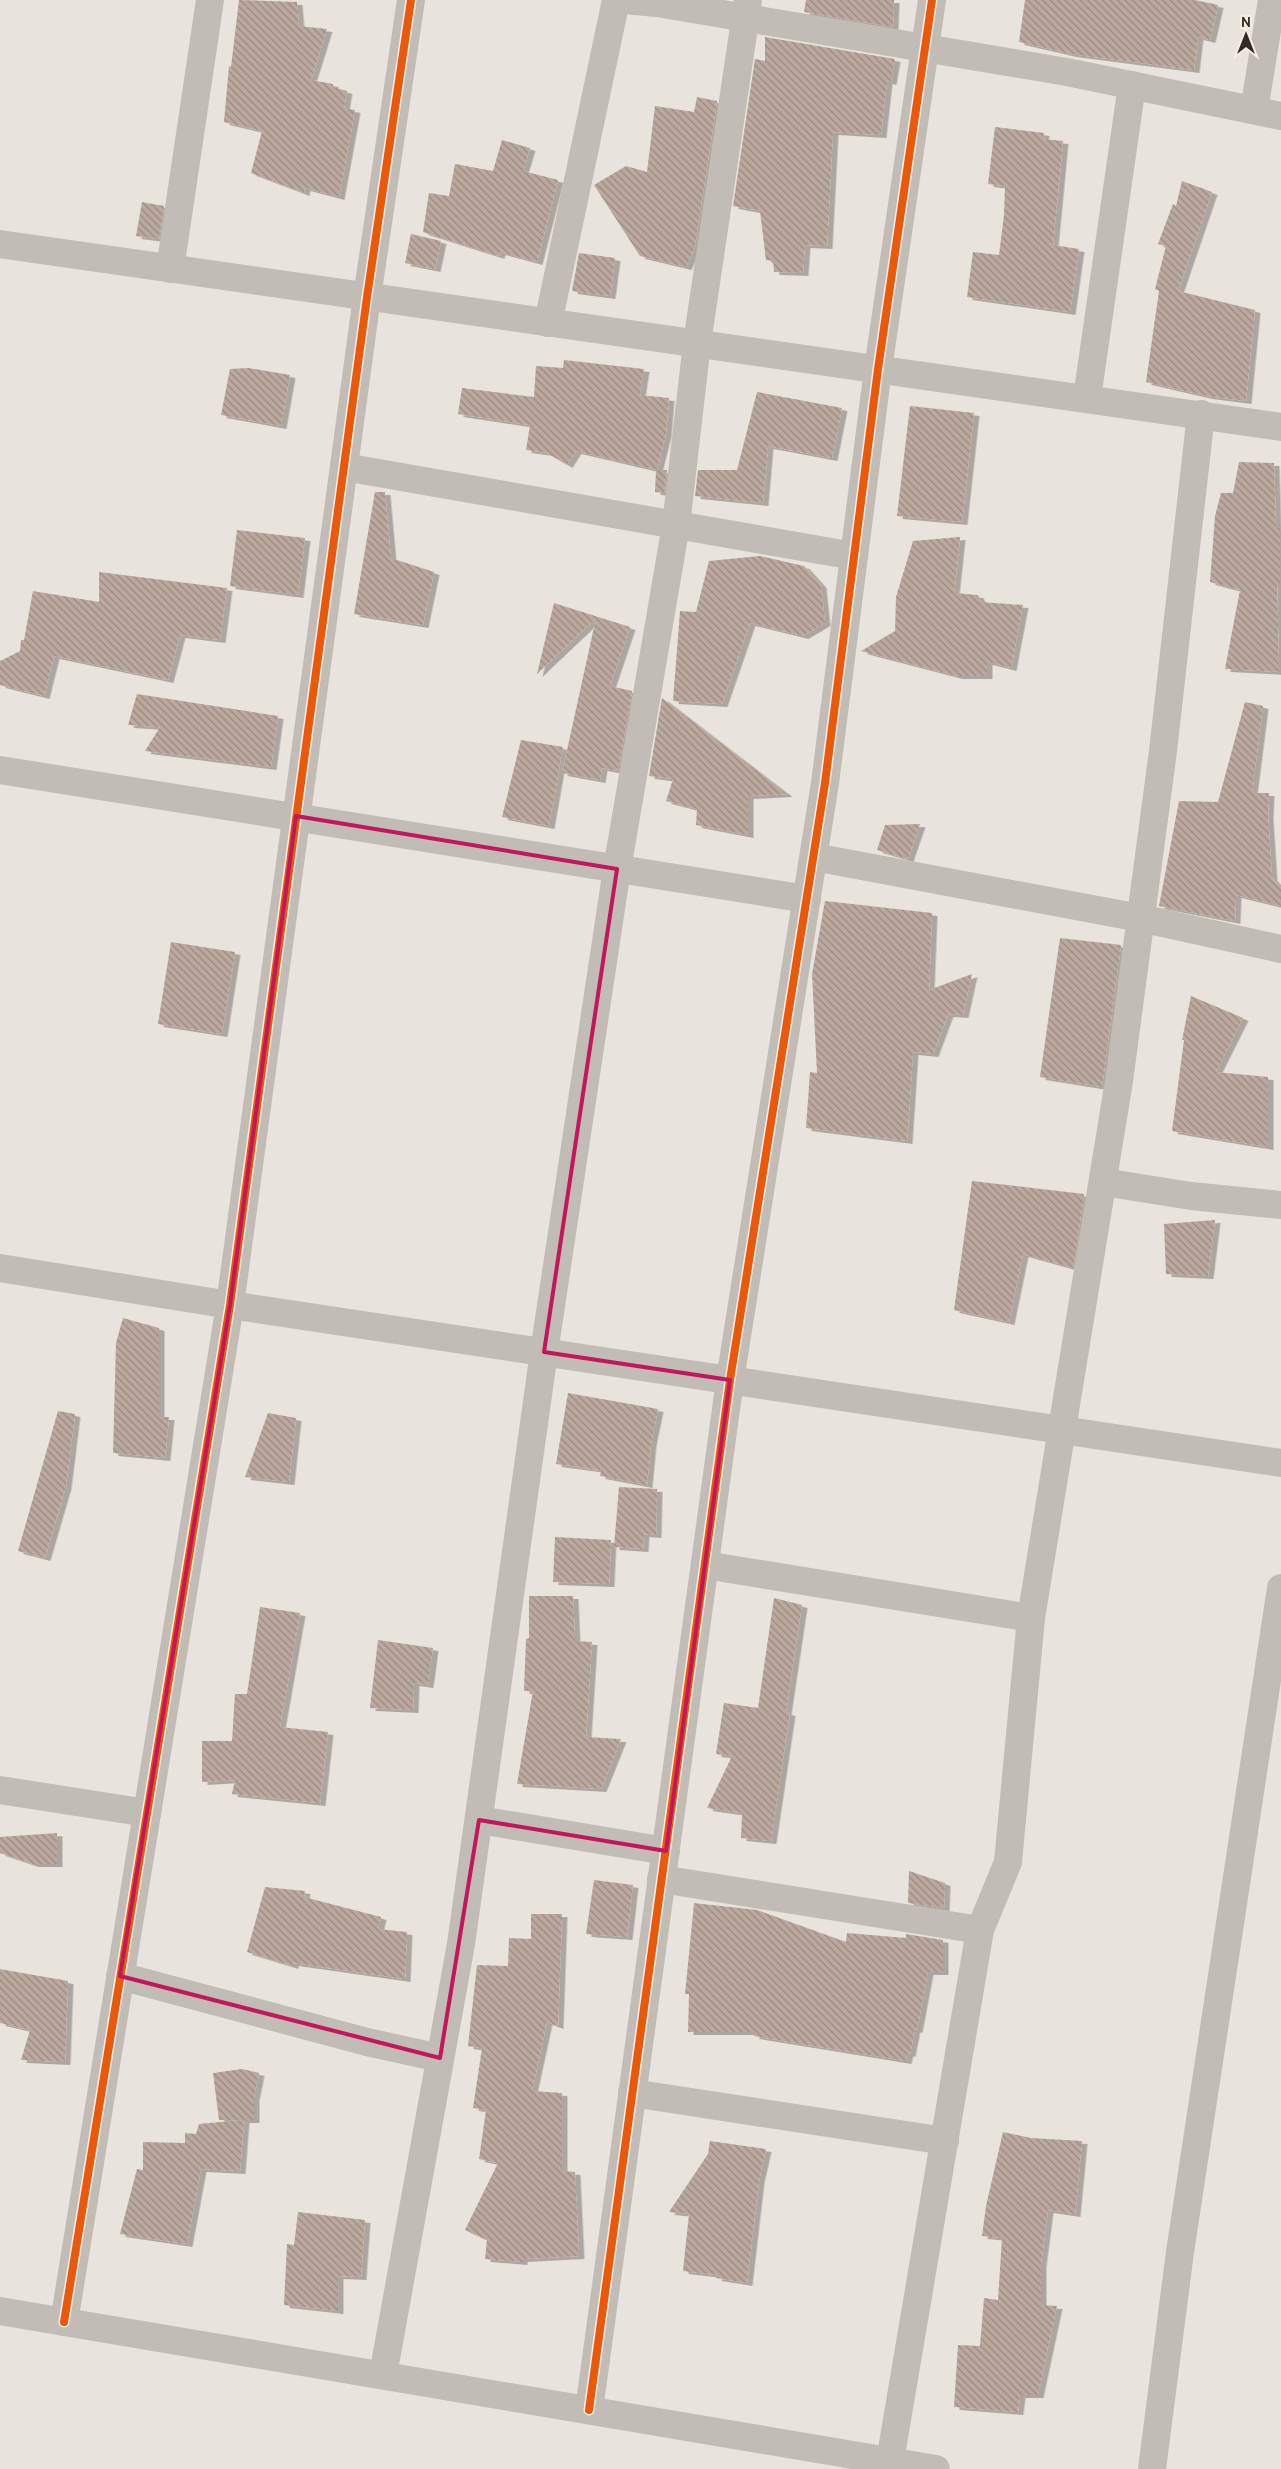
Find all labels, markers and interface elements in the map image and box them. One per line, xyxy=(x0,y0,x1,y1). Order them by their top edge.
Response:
north arrow xyxy=(1221,10,1271,60)
text: N xyxy=(1241,13,1251,31)

